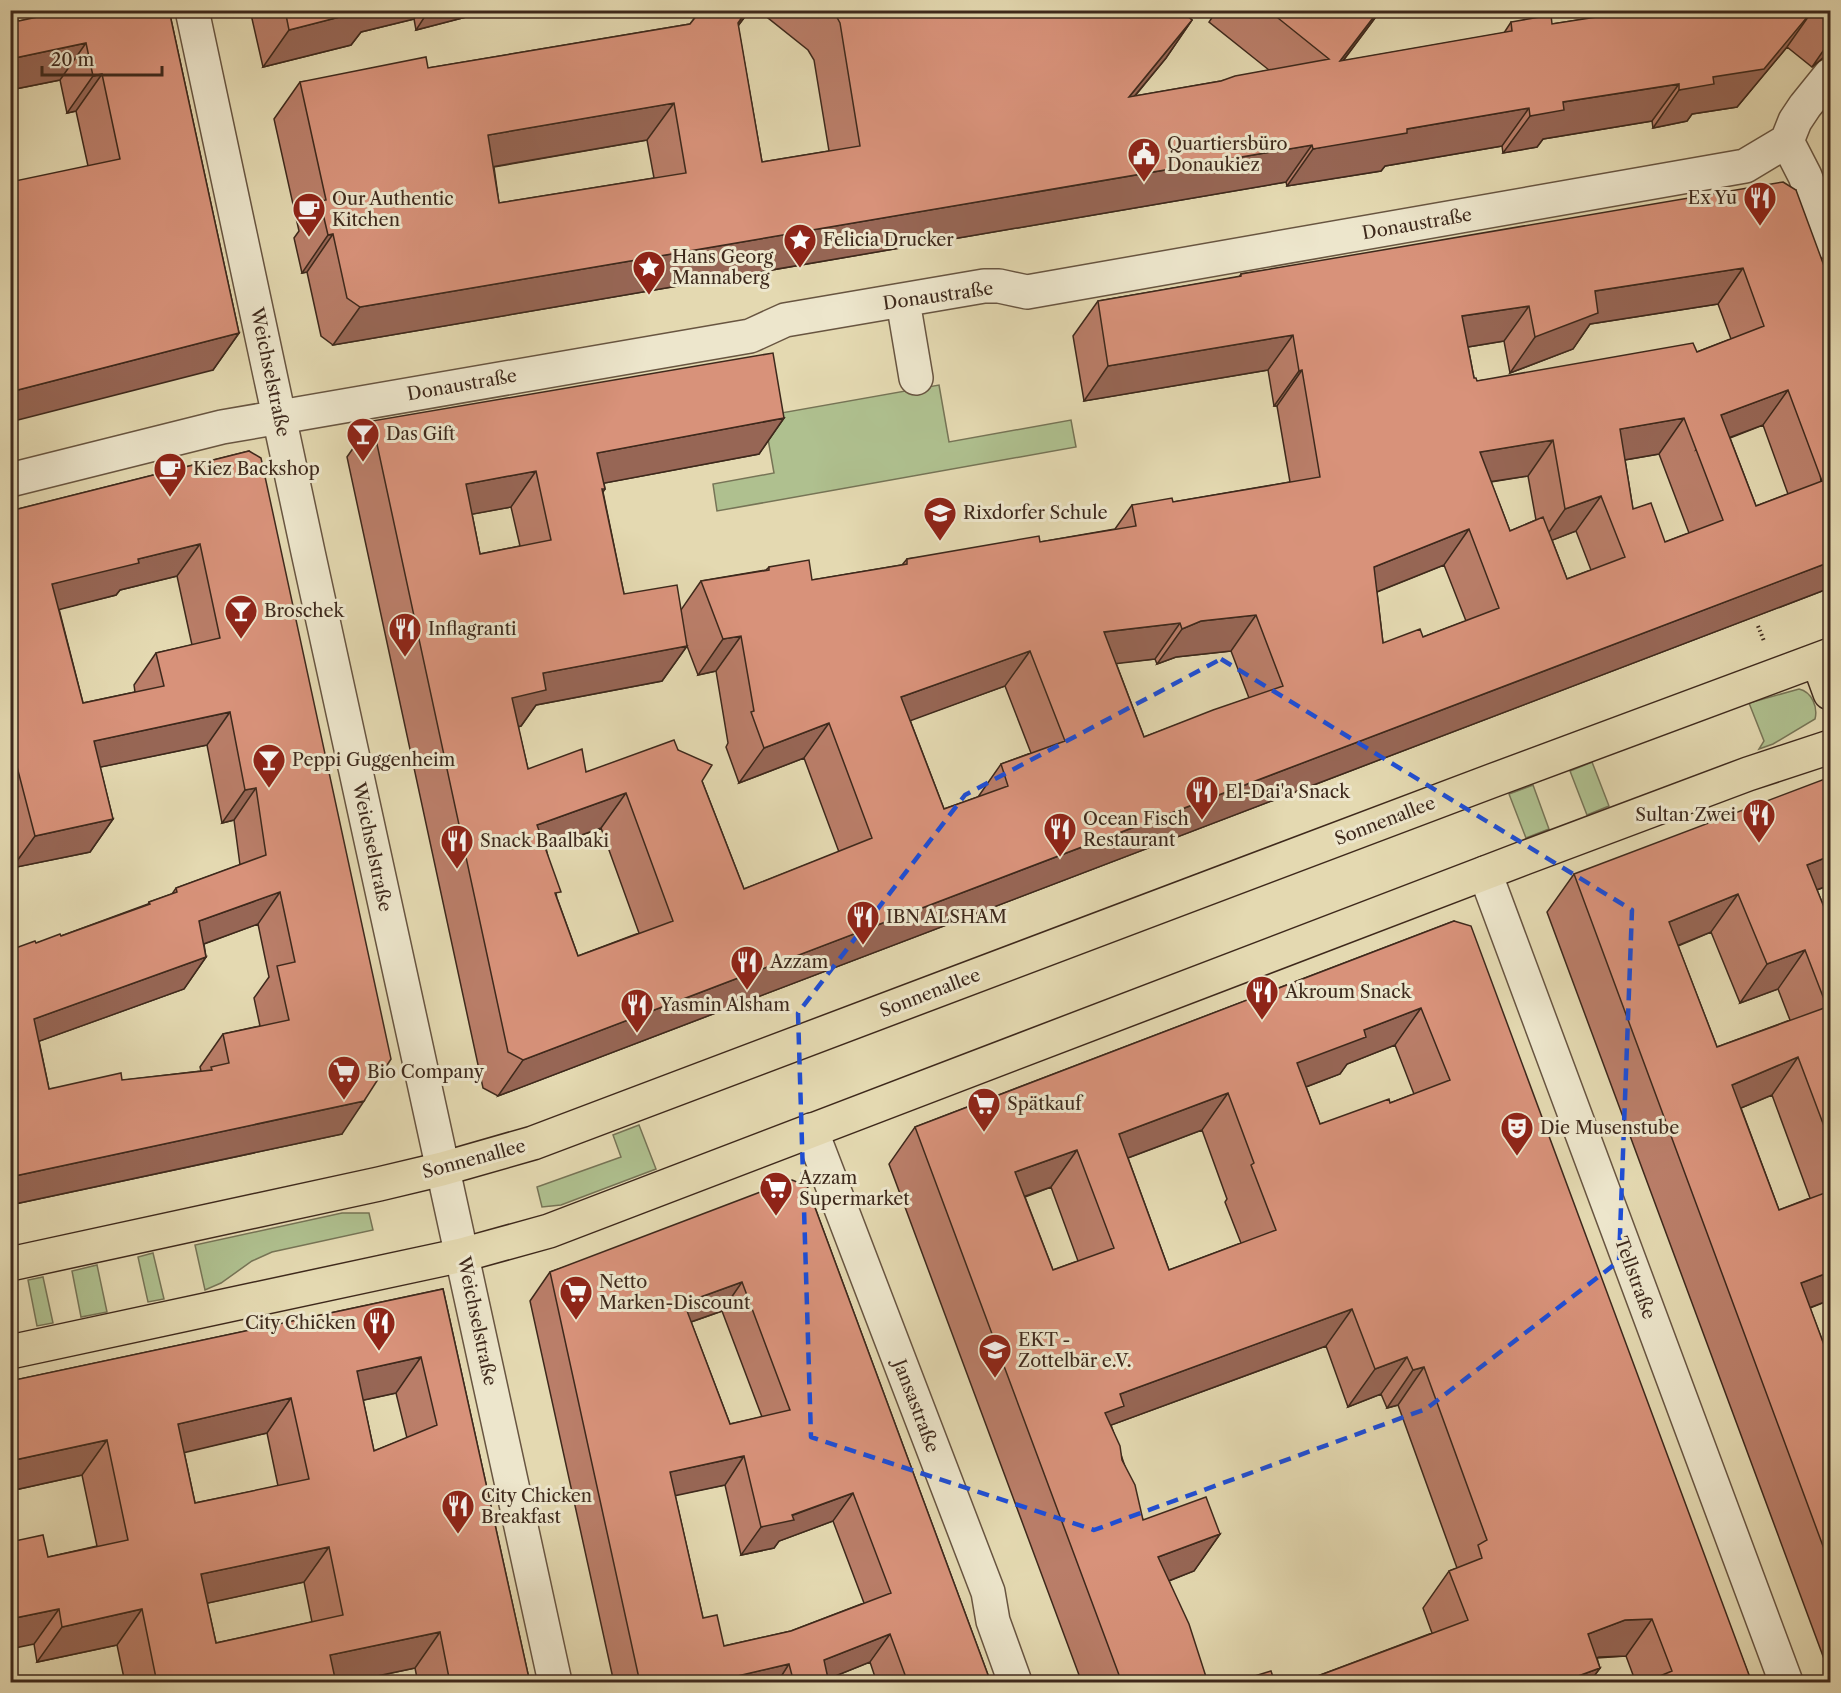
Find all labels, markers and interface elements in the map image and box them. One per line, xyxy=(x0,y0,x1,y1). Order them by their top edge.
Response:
scale bar xyxy=(42,39,162,77)
text: 20 m xyxy=(51,49,95,71)
place label: Quartiersbüro Donaukiez xyxy=(1167,133,1288,176)
public building icon: Quartiersbüro Donaukiez xyxy=(1126,136,1162,183)
restaurant icon: Ex Yu xyxy=(1742,180,1778,227)
place label: Ex Yu xyxy=(1688,187,1737,209)
place label: Our Authentic Kitchen xyxy=(332,188,454,231)
cafe icon: Our Authentic Kitchen xyxy=(291,191,327,238)
street label: Donaustraße xyxy=(1360,204,1474,244)
place icon: Felicia Drucker xyxy=(782,222,818,269)
place label: Felicia Drucker xyxy=(823,229,954,251)
place label: Hans Georg Mannaberg xyxy=(672,246,774,289)
place icon: Hans Georg Mannaberg xyxy=(631,249,667,296)
street label: Donaustraße xyxy=(881,277,995,315)
street label: Weichselstraße xyxy=(245,304,294,439)
street label: Donaustraße xyxy=(405,365,519,405)
bar icon: Das Gift xyxy=(345,416,381,463)
place label: Das Gift xyxy=(386,423,456,445)
cafe icon: Kiez Backshop xyxy=(152,451,188,498)
place label: Kiez Backshop xyxy=(193,458,320,480)
school or university icon: Rixdorfer Schule xyxy=(922,495,958,542)
place label: Rixdorfer Schule xyxy=(963,502,1108,524)
bar icon: Broschek xyxy=(223,593,259,640)
place label: Broschek xyxy=(264,600,346,622)
restaurant icon: Inflagranti xyxy=(387,611,423,658)
place label: Inflagranti xyxy=(428,618,517,640)
bar icon: Peppi Guggenheim xyxy=(251,742,287,789)
place label: Peppi Guggenheim xyxy=(292,749,456,771)
restaurant icon: El-Dai'a Snack xyxy=(1184,774,1220,821)
street label: Weichselstraße xyxy=(347,779,396,914)
place label: El-Dai'a Snack xyxy=(1225,781,1351,803)
street label: Sonnenallee xyxy=(1332,792,1438,850)
restaurant icon: Sultan Zwei xyxy=(1741,797,1777,844)
place label: Sultan Zwei xyxy=(1635,804,1737,826)
place label: Ocean Fisch Restaurant xyxy=(1083,808,1189,851)
restaurant icon: Ocean Fisch Restaurant xyxy=(1042,811,1078,858)
restaurant icon: Snack Baalbaki xyxy=(439,823,475,870)
place label: Snack Baalbaki xyxy=(480,830,609,852)
restaurant icon: IBN ALSHAM xyxy=(845,899,881,946)
place label: IBN ALSHAM xyxy=(886,906,1007,928)
restaurant icon: Azzam xyxy=(729,944,765,991)
place label: Azzam xyxy=(769,951,828,973)
street label: Sonnenallee xyxy=(877,964,983,1022)
restaurant icon: Akroum Snack xyxy=(1244,974,1280,1021)
place label: Akroum Snack xyxy=(1284,981,1413,1003)
restaurant icon: Yasmin Alsham xyxy=(619,987,655,1034)
place label: Yasmin Alsham xyxy=(659,994,790,1016)
supermarket icon: Bio Company xyxy=(326,1054,362,1101)
place label: Bio Company xyxy=(367,1061,485,1083)
supermarket icon: Spätkauf xyxy=(966,1086,1002,1133)
place label: Spätkauf xyxy=(1007,1093,1084,1115)
theatre icon: Die Musenstube xyxy=(1499,1110,1535,1157)
place label: Die Musenstube xyxy=(1540,1117,1679,1139)
street label: Sonnenallee xyxy=(420,1135,528,1183)
place label: Azzam Supermarket xyxy=(798,1167,910,1210)
supermarket icon: Azzam Supermarket xyxy=(758,1170,794,1217)
street label: Tellstraße xyxy=(1610,1234,1660,1322)
street label: Weichselstraße xyxy=(452,1253,501,1388)
place label: Netto Marken-Discount xyxy=(599,1271,751,1314)
supermarket icon: Netto Marken-Discount xyxy=(558,1274,594,1321)
restaurant icon: City Chicken xyxy=(361,1305,397,1352)
place label: City Chicken xyxy=(245,1312,356,1334)
place label: EKT - Zottelbär e.V. xyxy=(1018,1329,1131,1372)
school or university icon: EKT - Zottelbär e.V. xyxy=(977,1332,1013,1379)
street label: Jansastraße xyxy=(887,1354,944,1456)
place label: City Chicken Breakfast xyxy=(481,1485,592,1528)
restaurant icon: City Chicken Breakfast xyxy=(440,1488,476,1535)

